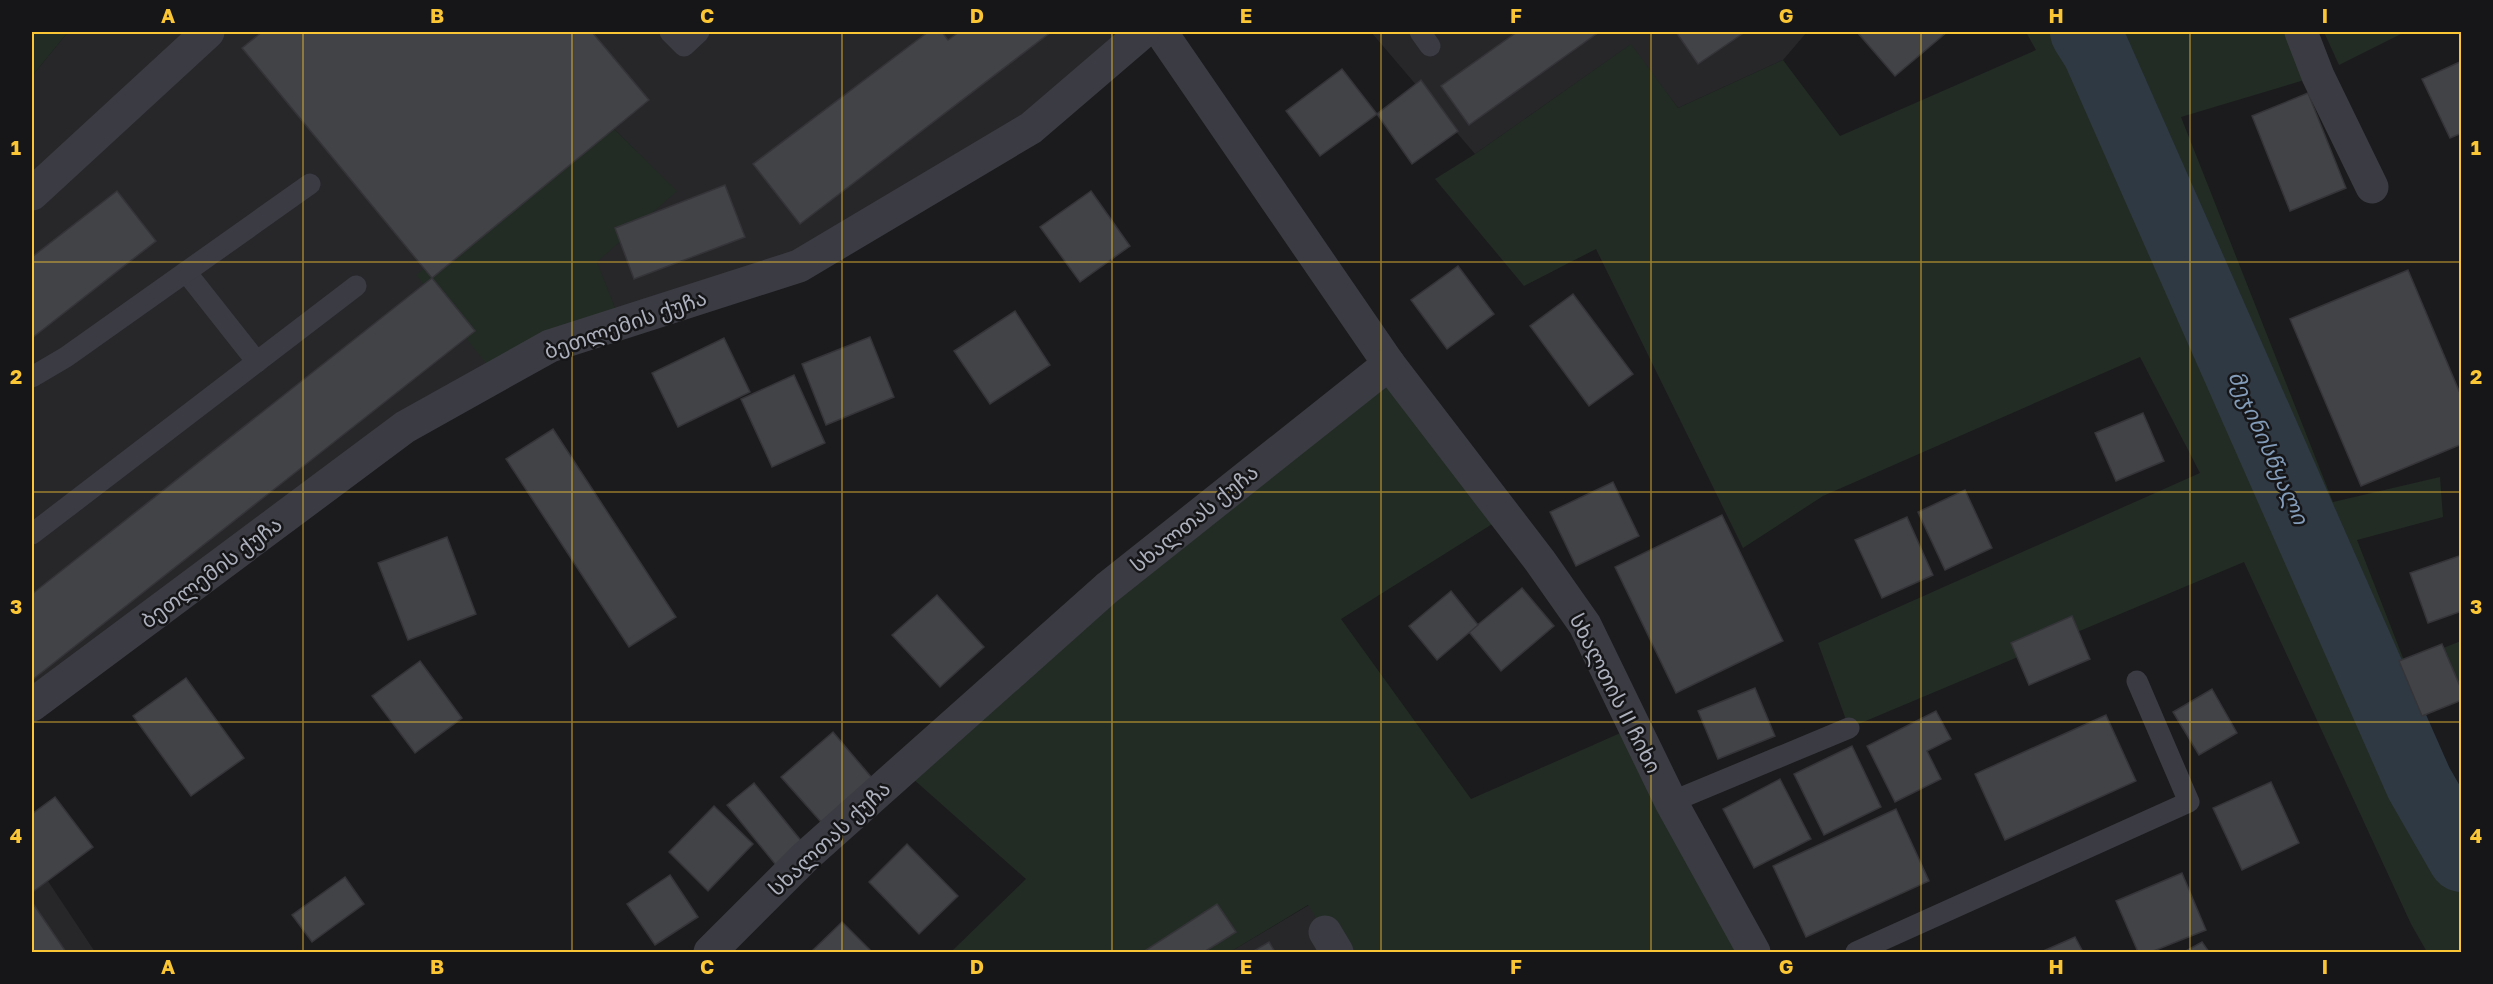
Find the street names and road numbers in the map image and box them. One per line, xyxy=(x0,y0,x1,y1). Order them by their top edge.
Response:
street label: ბეთლემის ქუჩა xyxy=(540,284,710,365)
street label: სხალთას ქუჩა xyxy=(1125,459,1264,578)
street label: ბეთლემის ქუჩა xyxy=(135,510,287,634)
street label: სხალთის II ჩიხი xyxy=(1564,609,1668,778)
street label: სხალთას ქუჩა xyxy=(763,775,896,902)

